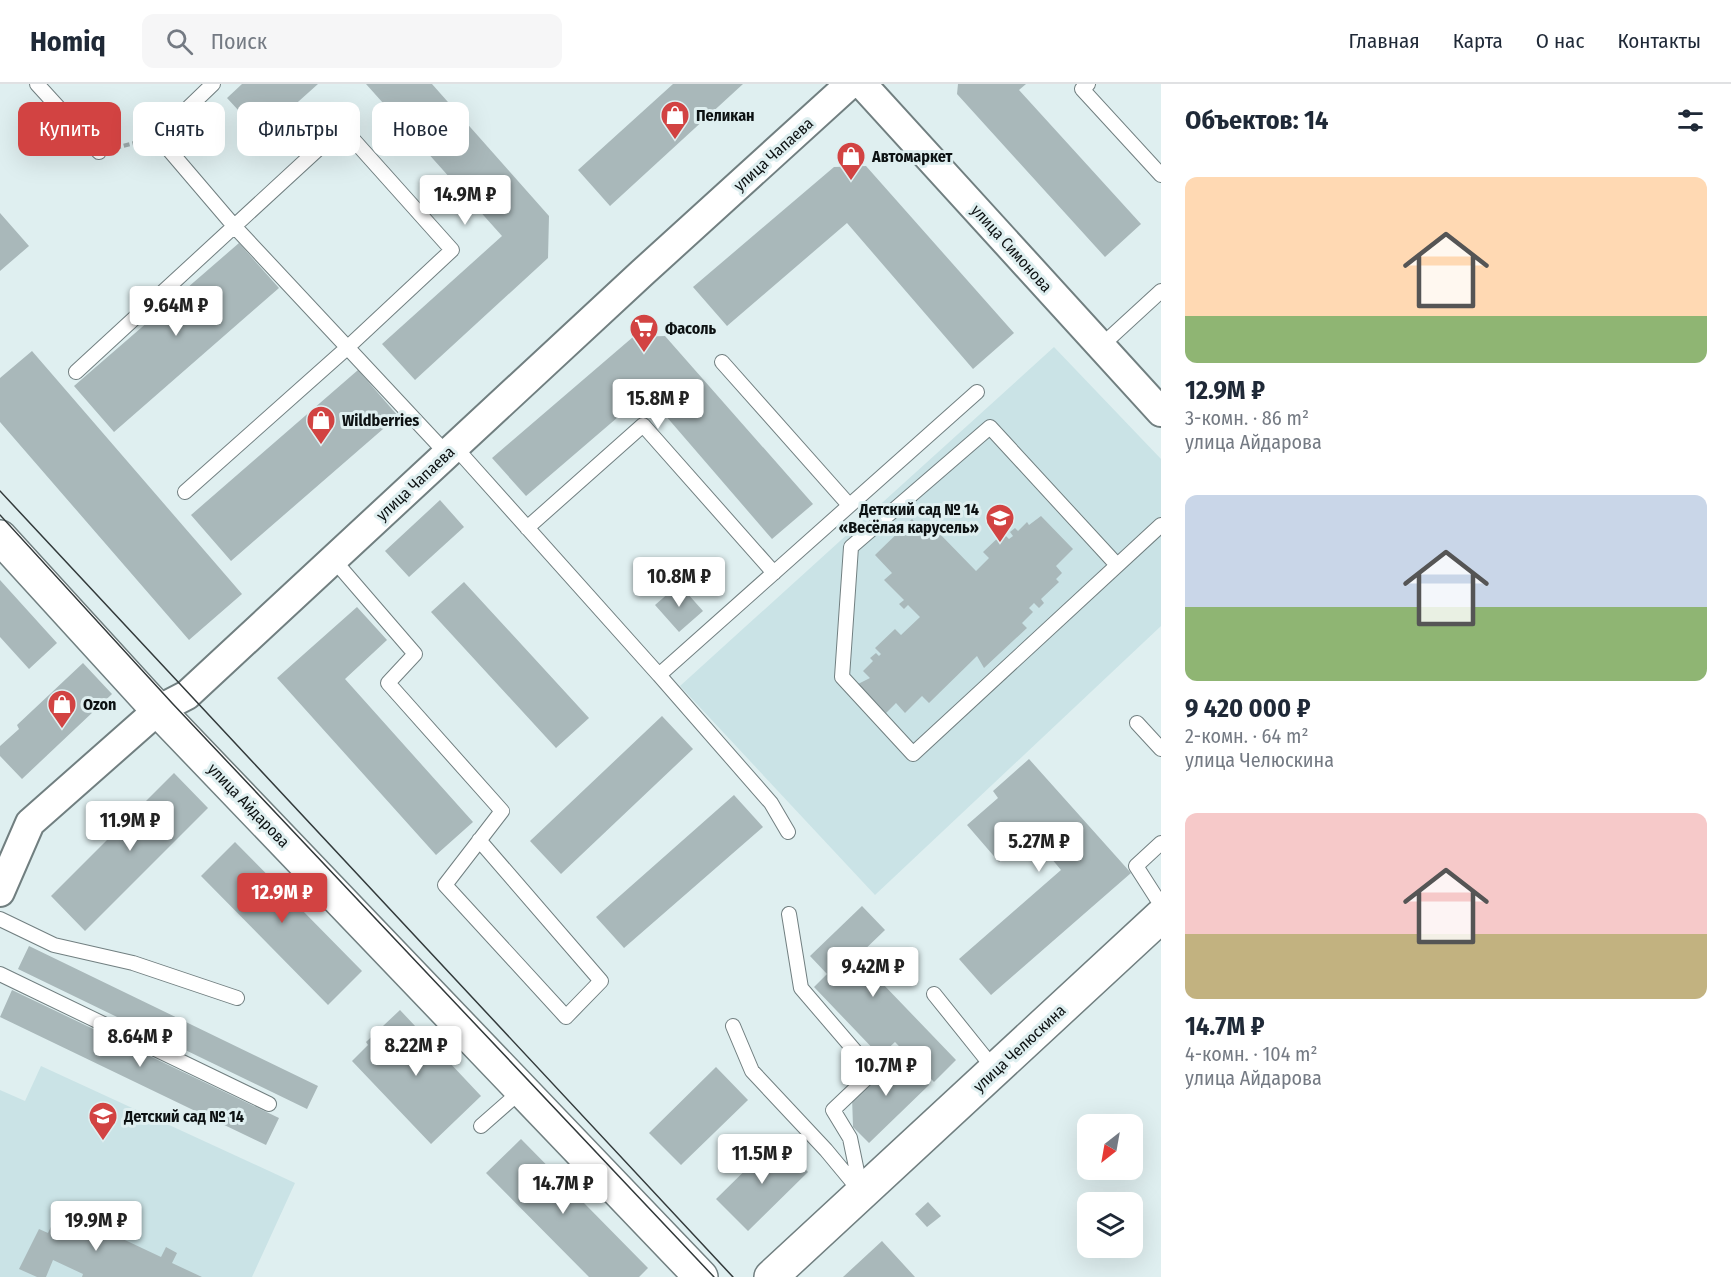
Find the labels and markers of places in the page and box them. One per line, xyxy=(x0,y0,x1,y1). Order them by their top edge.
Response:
shop icon: Пеликан xyxy=(659,99,691,141)
place label: Пеликан xyxy=(696,106,755,125)
shop icon: Автомаркет xyxy=(835,140,867,182)
place label: Автомаркет xyxy=(871,147,953,166)
pin: 14.9M ₽ xyxy=(410,175,520,226)
pin: 9.64M ₽ xyxy=(121,286,231,337)
supermarket icon: Фасоль xyxy=(628,312,660,354)
place label: Фасоль xyxy=(665,319,716,338)
pin: 15.8M ₽ xyxy=(603,379,713,430)
shop icon: Wildberries xyxy=(305,404,337,446)
place label: Wildberries xyxy=(342,411,419,430)
place label: Детский сад № 14 «Весёлая карусель» xyxy=(839,500,979,537)
school or university icon: Детский сад № 14 «Весёлая карусель» xyxy=(984,502,1016,544)
pin: 10.8M ₽ xyxy=(624,557,734,608)
shop icon: Ozon xyxy=(46,688,78,730)
place label: Ozon xyxy=(83,695,116,714)
pin: 11.9M ₽ xyxy=(75,801,185,852)
pin: 5.27M ₽ xyxy=(984,822,1094,873)
pin: 12.9M ₽ xyxy=(227,873,337,924)
pin: 9.42M ₽ xyxy=(818,947,928,998)
pin: 8.64M ₽ xyxy=(85,1017,195,1068)
pin: 8.22M ₽ xyxy=(361,1026,471,1077)
pin: 10.7M ₽ xyxy=(831,1046,941,1097)
school or university icon: Детский сад № 14 xyxy=(87,1100,119,1142)
place label: Детский сад № 14 xyxy=(123,1107,244,1126)
pin: 11.5M ₽ xyxy=(707,1134,817,1185)
pin: 14.7M ₽ xyxy=(508,1164,618,1215)
pin: 19.9M ₽ xyxy=(41,1201,151,1252)

